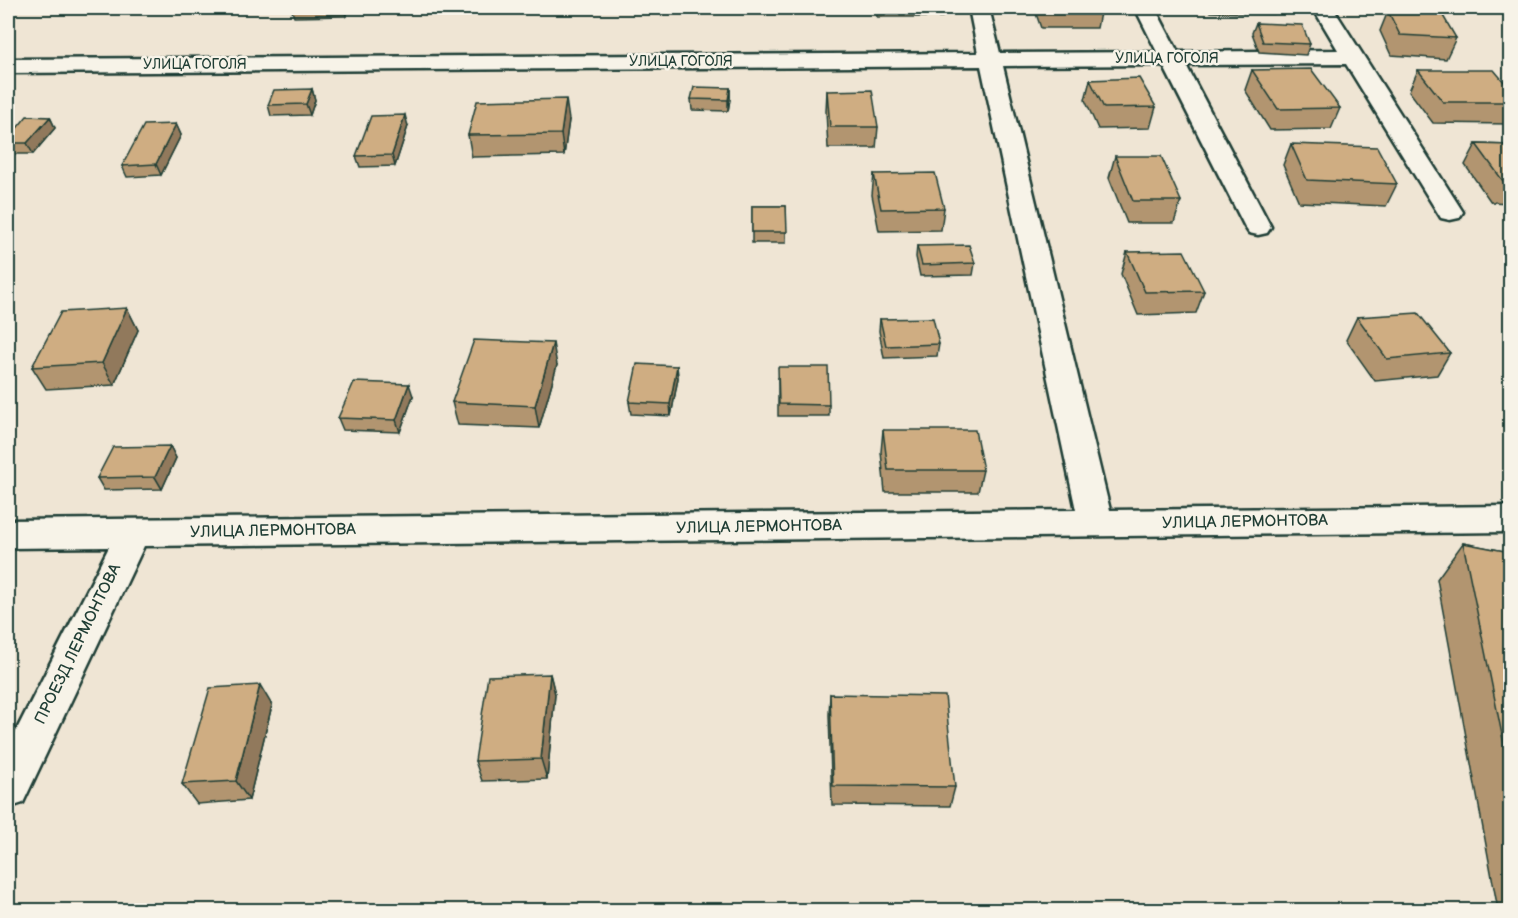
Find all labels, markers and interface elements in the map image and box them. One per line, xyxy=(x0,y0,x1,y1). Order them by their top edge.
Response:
street label: УЛИЦА ГОГОЛЯ xyxy=(1115,50,1219,67)
street label: УЛИЦА ГОГОЛЯ xyxy=(629,53,733,70)
street label: УЛИЦА ГОГОЛЯ xyxy=(143,56,247,73)
street label: УЛИЦА ЛЕРМОНТОВА xyxy=(1162,511,1328,533)
street label: УЛИЦА ЛЕРМОНТОВА xyxy=(676,516,842,538)
street label: УЛИЦА ЛЕРМОНТОВА xyxy=(190,520,356,542)
street label: ПРОЕЗД ЛЕРМОНТОВА xyxy=(31,560,125,727)

